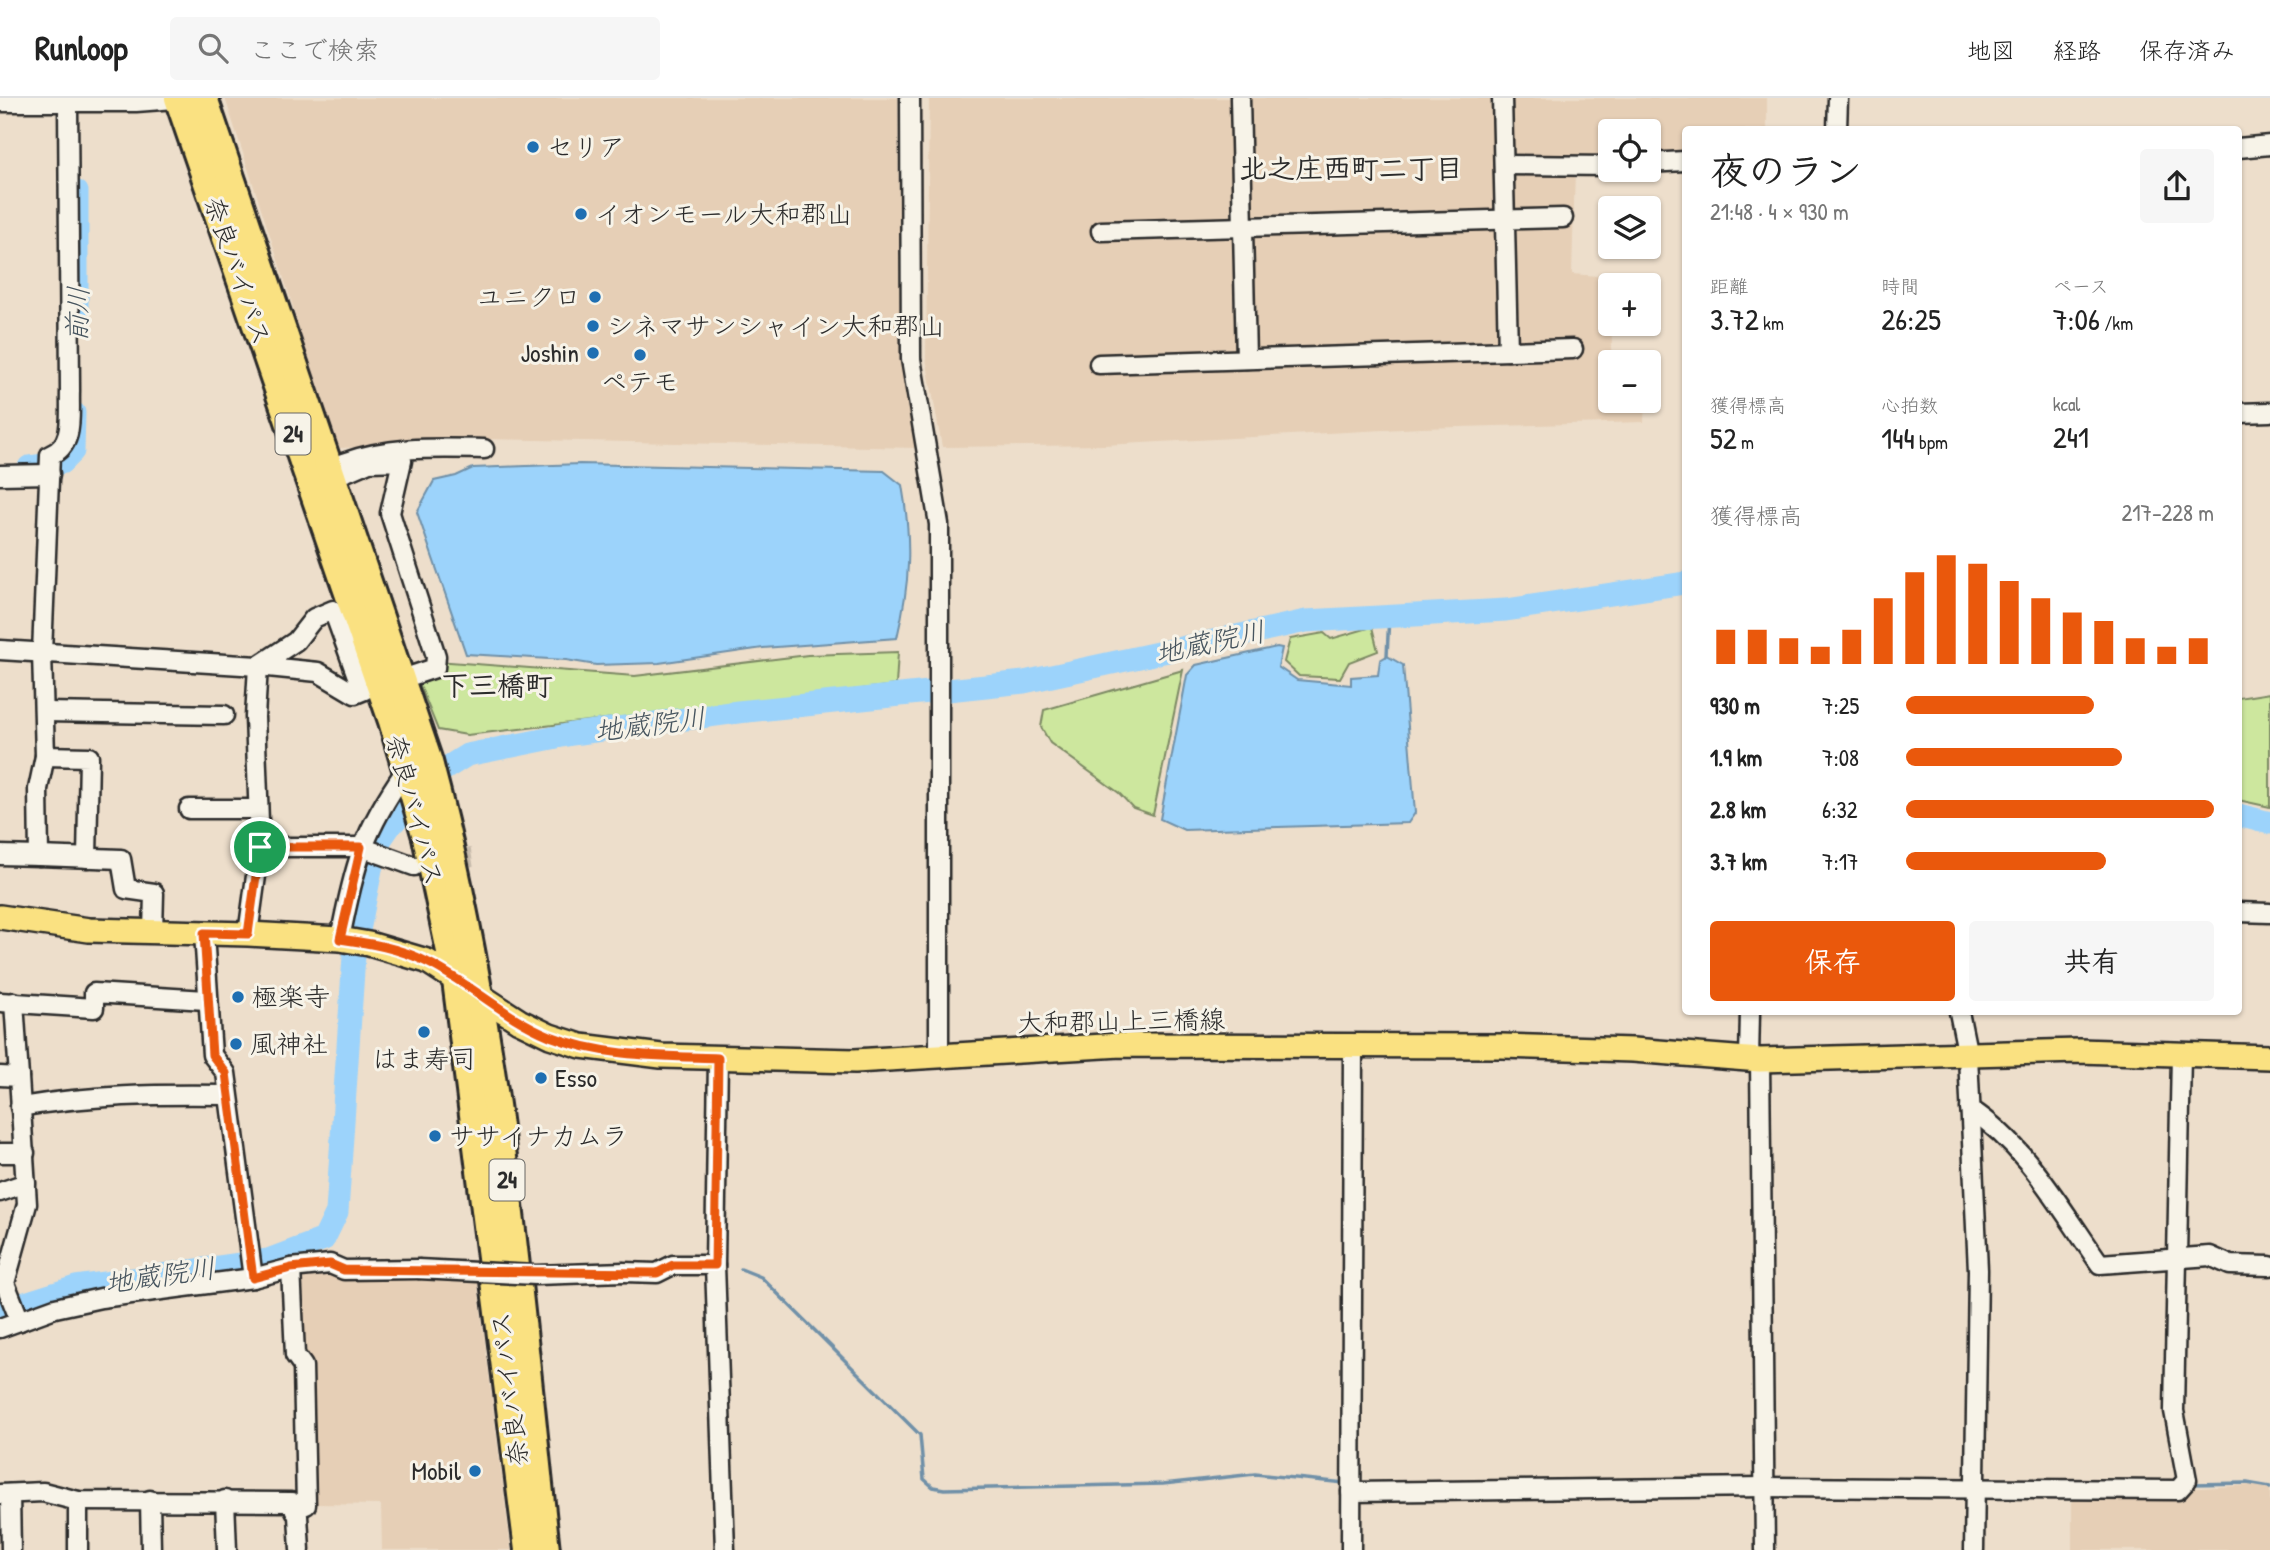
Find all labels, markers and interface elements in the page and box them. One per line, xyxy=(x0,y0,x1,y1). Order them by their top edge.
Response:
search box xyxy=(170,17,660,80)
text: Runloop xyxy=(35,26,128,70)
icon: search xyxy=(194,29,232,67)
text: ここで検索 xyxy=(250,32,380,67)
text: 地図 xyxy=(1967,34,2015,66)
text: 経路 xyxy=(2053,34,2101,66)
text: 保存済み xyxy=(2139,34,2235,66)
map controls xyxy=(1598,119,1661,413)
button: locate xyxy=(1598,119,1661,182)
place label: セリア xyxy=(547,129,625,164)
marker: セリア xyxy=(525,139,541,155)
text: 夜のラン xyxy=(1710,144,1862,196)
district label: 北之庄西町二丁目 xyxy=(1239,149,1463,187)
button: share xyxy=(2140,149,2214,223)
street label: 奈良バイパス xyxy=(197,192,280,350)
place label: イオンモール大和郡山 xyxy=(595,196,852,231)
button: layers xyxy=(1598,196,1661,259)
text: 21:48 · 4 × 930 m xyxy=(1710,196,1849,227)
marker: イオンモール大和郡山 xyxy=(573,206,589,222)
button: + xyxy=(1598,273,1661,336)
text: 距離 xyxy=(1710,273,1748,299)
text: 時間 xyxy=(1881,273,1919,299)
text: ペース xyxy=(2053,273,2109,299)
place label: ユニクロ xyxy=(476,279,581,314)
water label: 前川 xyxy=(57,285,97,343)
marker: ユニクロ xyxy=(587,289,603,305)
text: 3.72 xyxy=(1710,299,1759,339)
text: 26:25 xyxy=(1881,299,1941,339)
text: 7:06 xyxy=(2053,299,2100,339)
place label: シネマサンシャイン大和郡山 xyxy=(607,308,945,343)
text: km xyxy=(1759,310,1784,336)
text: /km xyxy=(2100,310,2133,336)
marker: シネマサンシャイン大和郡山 xyxy=(585,318,601,334)
place label: Joshin xyxy=(520,335,579,370)
marker: Joshin xyxy=(585,345,601,361)
marker: ペテモ xyxy=(632,347,648,363)
button: − xyxy=(1598,350,1661,413)
place label: ペテモ xyxy=(601,364,679,399)
text: kcal xyxy=(2053,391,2080,417)
text: 獲得標高 xyxy=(1710,392,1786,418)
text: 心拍数 xyxy=(1881,392,1938,418)
road number: 24 xyxy=(276,414,310,454)
text: 241 xyxy=(2053,417,2089,457)
text: 52 xyxy=(1710,418,1737,458)
text: 144 xyxy=(1881,418,1915,458)
text: m xyxy=(1737,429,1754,455)
text: bpm xyxy=(1915,429,1948,455)
text: 217–228 m xyxy=(2121,497,2214,528)
text: 獲得標高 xyxy=(1710,500,1802,531)
water label: 地蔵院川 xyxy=(1151,612,1269,672)
district label: 下三橋町 xyxy=(441,666,553,704)
text: 930 m xyxy=(1710,690,1760,721)
text: 7:25 xyxy=(1822,690,1859,721)
water label: 地蔵院川 xyxy=(592,698,708,750)
street label: 奈良バイパス xyxy=(378,730,453,889)
text: 1.9 km xyxy=(1710,742,1762,773)
text: 7:08 xyxy=(1822,742,1859,773)
text: 2.8 km xyxy=(1710,794,1766,825)
text: 6:32 xyxy=(1822,794,1858,825)
pin xyxy=(230,817,290,877)
icon: arrive xyxy=(241,828,279,866)
text: 3.7 km xyxy=(1710,846,1767,877)
text: 7:17 xyxy=(1822,846,1858,877)
button: 保存 xyxy=(1710,921,1955,1001)
button: 共有 xyxy=(1969,921,2214,1001)
place label: 極楽寺 xyxy=(252,979,330,1014)
marker: 極楽寺 xyxy=(230,989,246,1005)
street label: 大和郡山上三橋線 xyxy=(1017,1001,1225,1040)
marker: はま寿司 xyxy=(416,1024,432,1040)
place label: 風神社 xyxy=(250,1026,328,1061)
marker: 風神社 xyxy=(228,1036,244,1052)
place label: はま寿司 xyxy=(372,1041,476,1076)
place label: Esso xyxy=(555,1060,597,1095)
marker: Esso xyxy=(533,1070,549,1086)
place label: ササイナカムラ xyxy=(449,1118,628,1153)
marker: ササイナカムラ xyxy=(427,1128,443,1144)
road number: 24 xyxy=(490,1160,524,1200)
water label: 地蔵院川 xyxy=(102,1248,218,1302)
street label: 奈良バイパス xyxy=(482,1310,535,1468)
place label: Mobil xyxy=(412,1453,461,1488)
marker: Mobil xyxy=(467,1463,483,1479)

